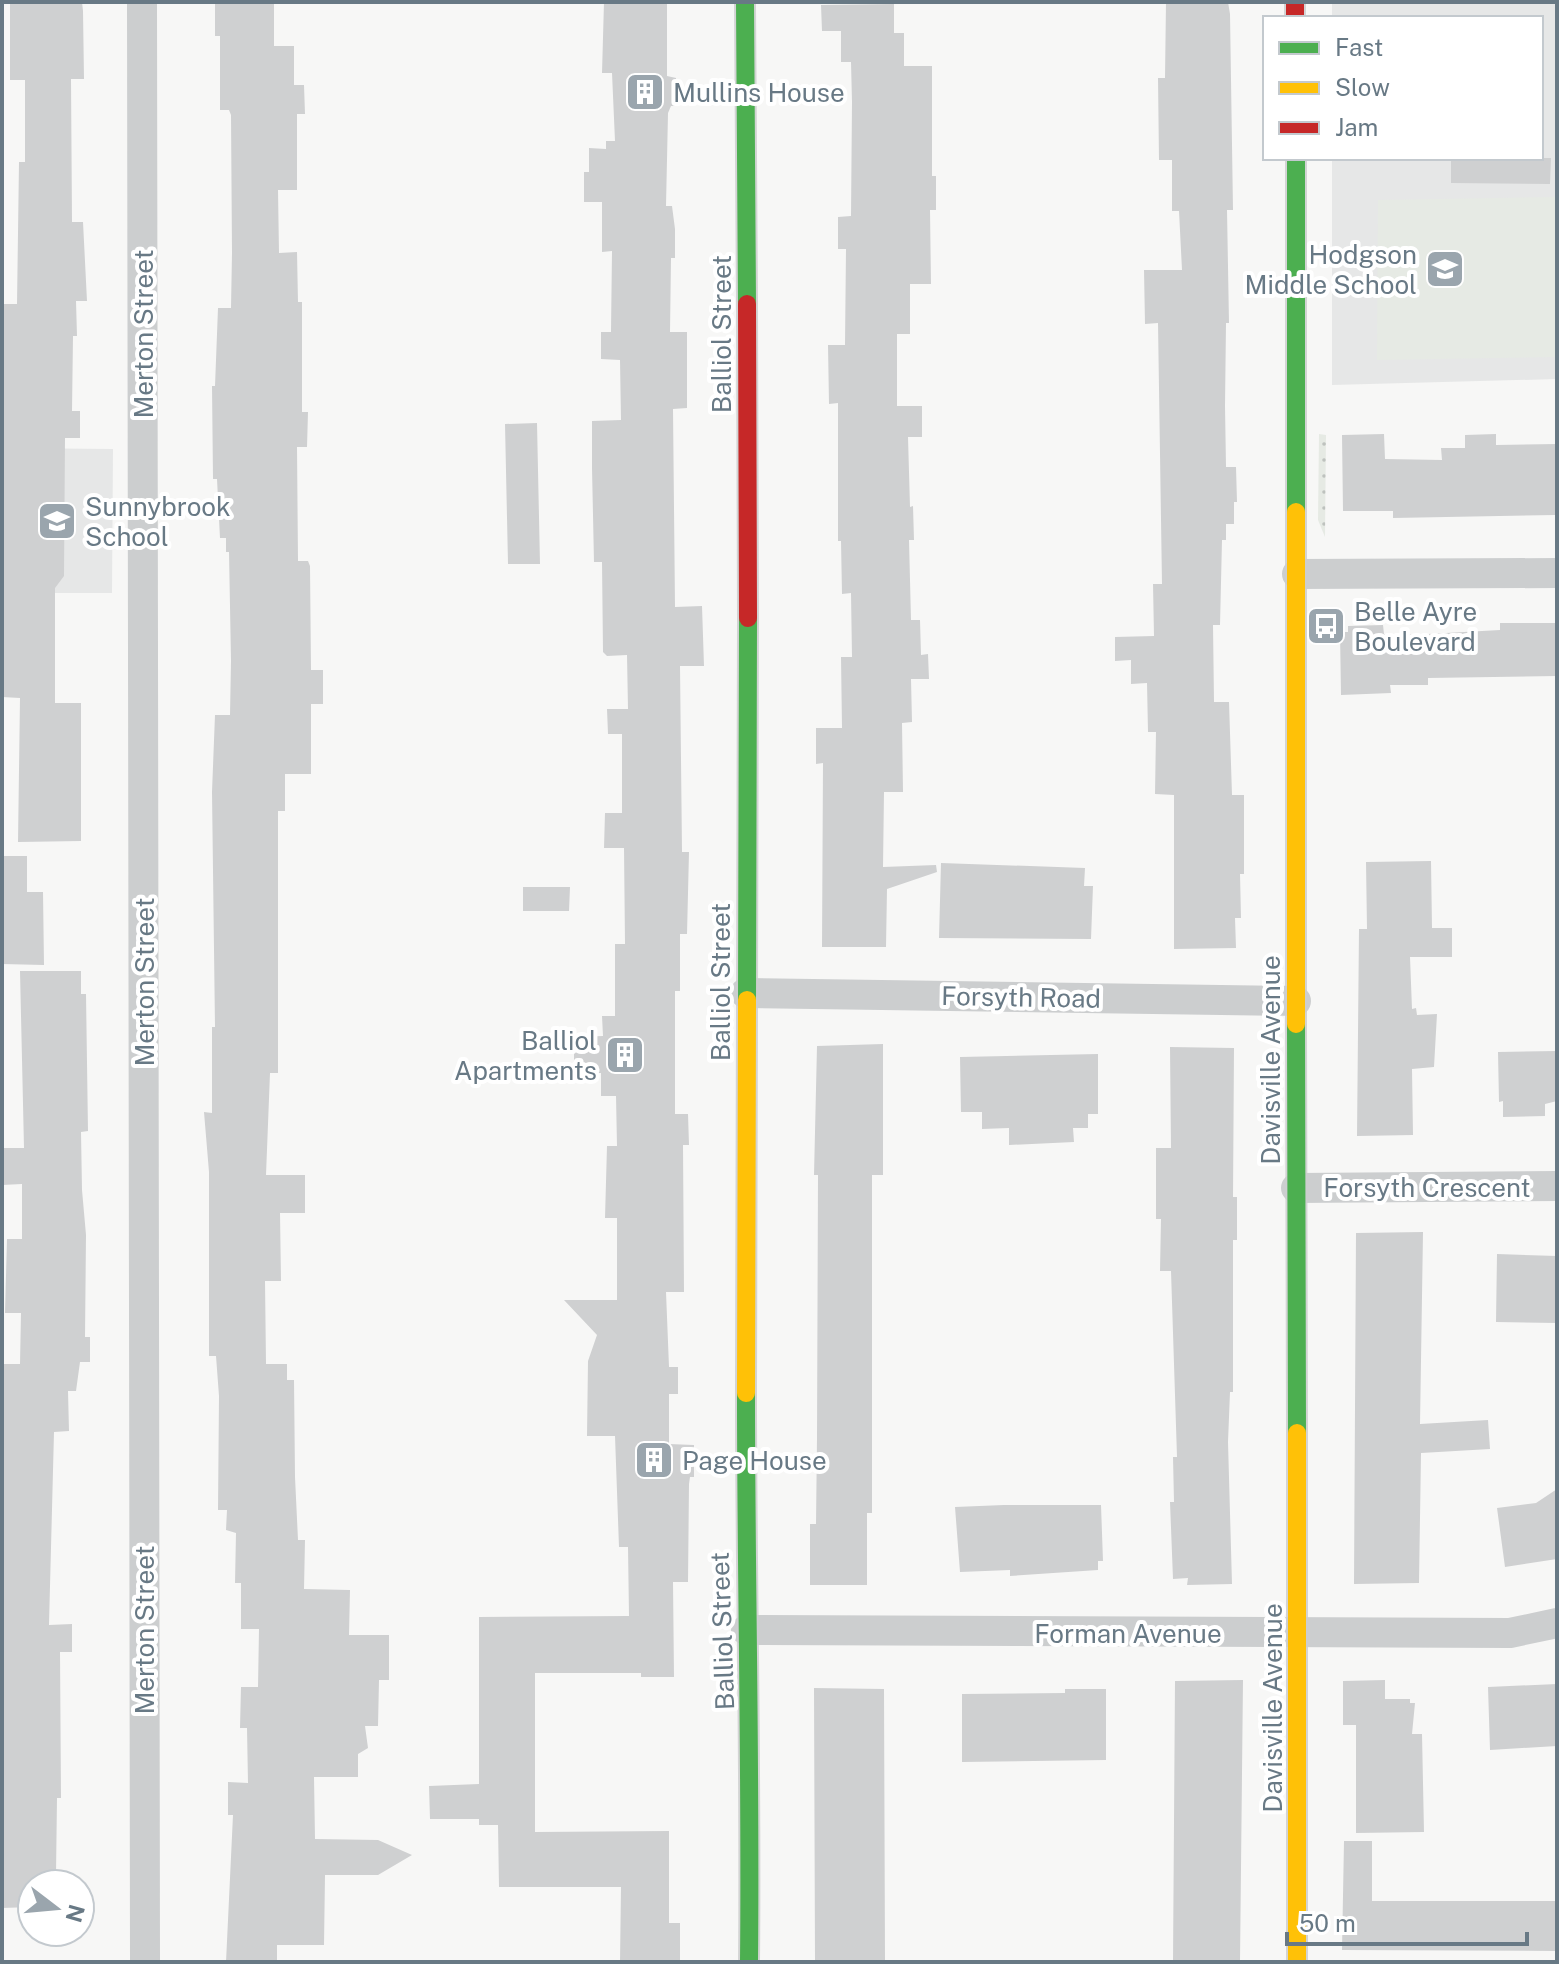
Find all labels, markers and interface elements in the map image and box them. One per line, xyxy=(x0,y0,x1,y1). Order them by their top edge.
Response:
legend xyxy=(1263,16,1543,160)
text: Fast xyxy=(1335,33,1383,61)
building icon: Mullins House xyxy=(624,71,666,113)
text: Slow xyxy=(1335,73,1390,101)
place label: Mullins House xyxy=(673,77,845,108)
text: Jam xyxy=(1335,113,1378,141)
place label: Hodgson Middle School xyxy=(1245,239,1417,300)
school or university icon: Hodgson Middle School xyxy=(1424,248,1466,290)
street label: Merton Street xyxy=(128,249,159,419)
street label: Balliol Street xyxy=(706,255,737,413)
place label: Sunnybrook School xyxy=(85,491,231,552)
school or university icon: Sunnybrook School xyxy=(36,500,78,542)
place label: Belle Ayre Boulevard xyxy=(1354,596,1477,657)
bus stop icon: Belle Ayre Boulevard xyxy=(1305,605,1347,647)
street label: Merton Street xyxy=(129,897,160,1067)
street label: Balliol Street xyxy=(705,903,736,1061)
street label: Davisville Avenue xyxy=(1255,955,1286,1165)
street label: Forsyth Road xyxy=(941,980,1101,1014)
place label: Balliol Apartments xyxy=(454,1025,597,1086)
building icon: Balliol Apartments xyxy=(604,1034,646,1076)
street label: Forsyth Crescent xyxy=(1323,1172,1531,1203)
building icon: Page House xyxy=(633,1439,675,1481)
place label: Page House xyxy=(682,1445,827,1476)
street label: Merton Street xyxy=(129,1545,160,1715)
street label: Balliol Street xyxy=(704,1551,740,1711)
street label: Davisville Avenue xyxy=(1257,1603,1288,1813)
street label: Forman Avenue xyxy=(1034,1618,1222,1649)
north arrow xyxy=(16,1868,96,1948)
scale bar xyxy=(1287,1896,1527,1946)
text: N xyxy=(60,1902,90,1925)
text: 50 m xyxy=(1299,1909,1356,1937)

